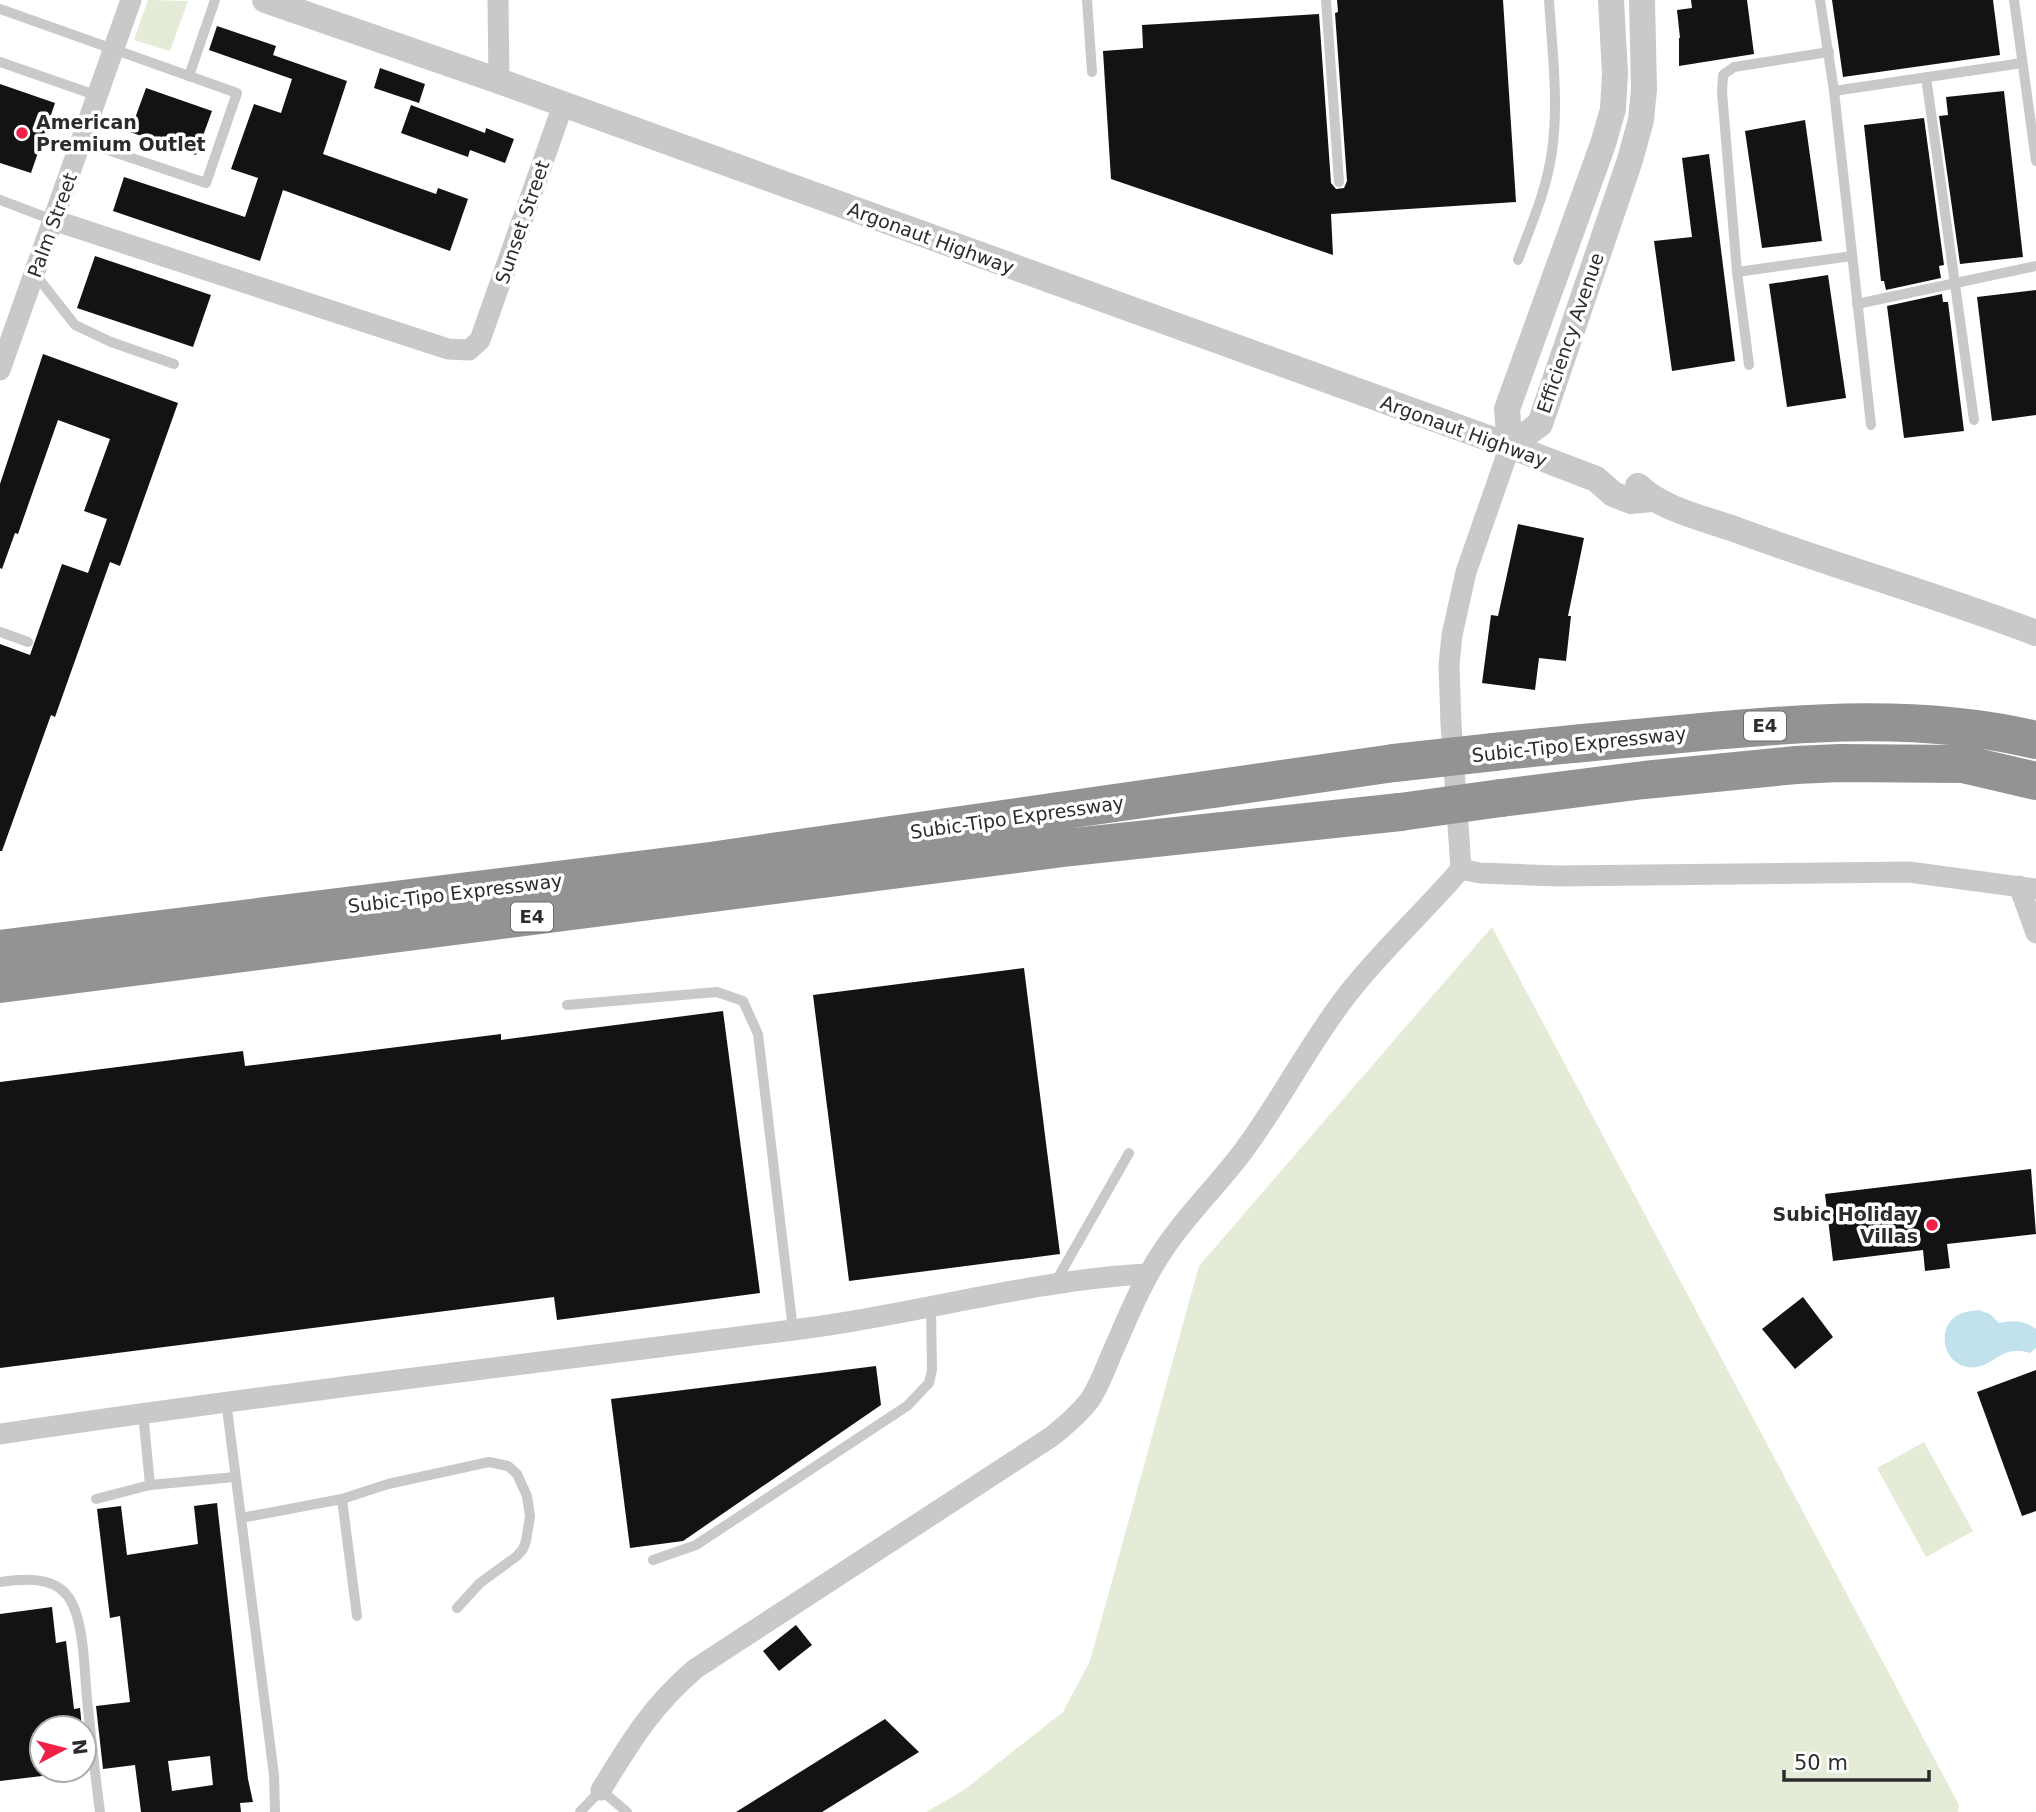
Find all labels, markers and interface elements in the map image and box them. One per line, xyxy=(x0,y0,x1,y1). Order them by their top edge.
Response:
place label: American Premium Outlet xyxy=(36,111,206,155)
marker: American Premium Outlet xyxy=(14,125,30,141)
street label: Sunset Street xyxy=(491,157,553,287)
street label: Palm Street xyxy=(23,170,81,280)
street label: Argonaut Highway xyxy=(845,198,1017,278)
street label: Efficiency Avenue xyxy=(1532,250,1608,416)
street label: Argonaut Highway xyxy=(1378,391,1550,471)
road number: E4 xyxy=(1744,712,1786,740)
street label: Subic-Tipo Expressway xyxy=(1471,722,1687,766)
street label: Subic-Tipo Expressway xyxy=(909,791,1125,843)
street label: Subic-Tipo Expressway xyxy=(347,869,563,917)
road number: E4 xyxy=(511,902,553,932)
place label: Subic Holiday Villas xyxy=(1773,1203,1919,1247)
marker: Subic Holiday Villas xyxy=(1924,1217,1940,1233)
north arrow xyxy=(28,1714,98,1784)
text: N xyxy=(68,1738,92,1756)
scale bar xyxy=(1784,1738,1929,1782)
text: 50 m xyxy=(1794,1751,1848,1775)

